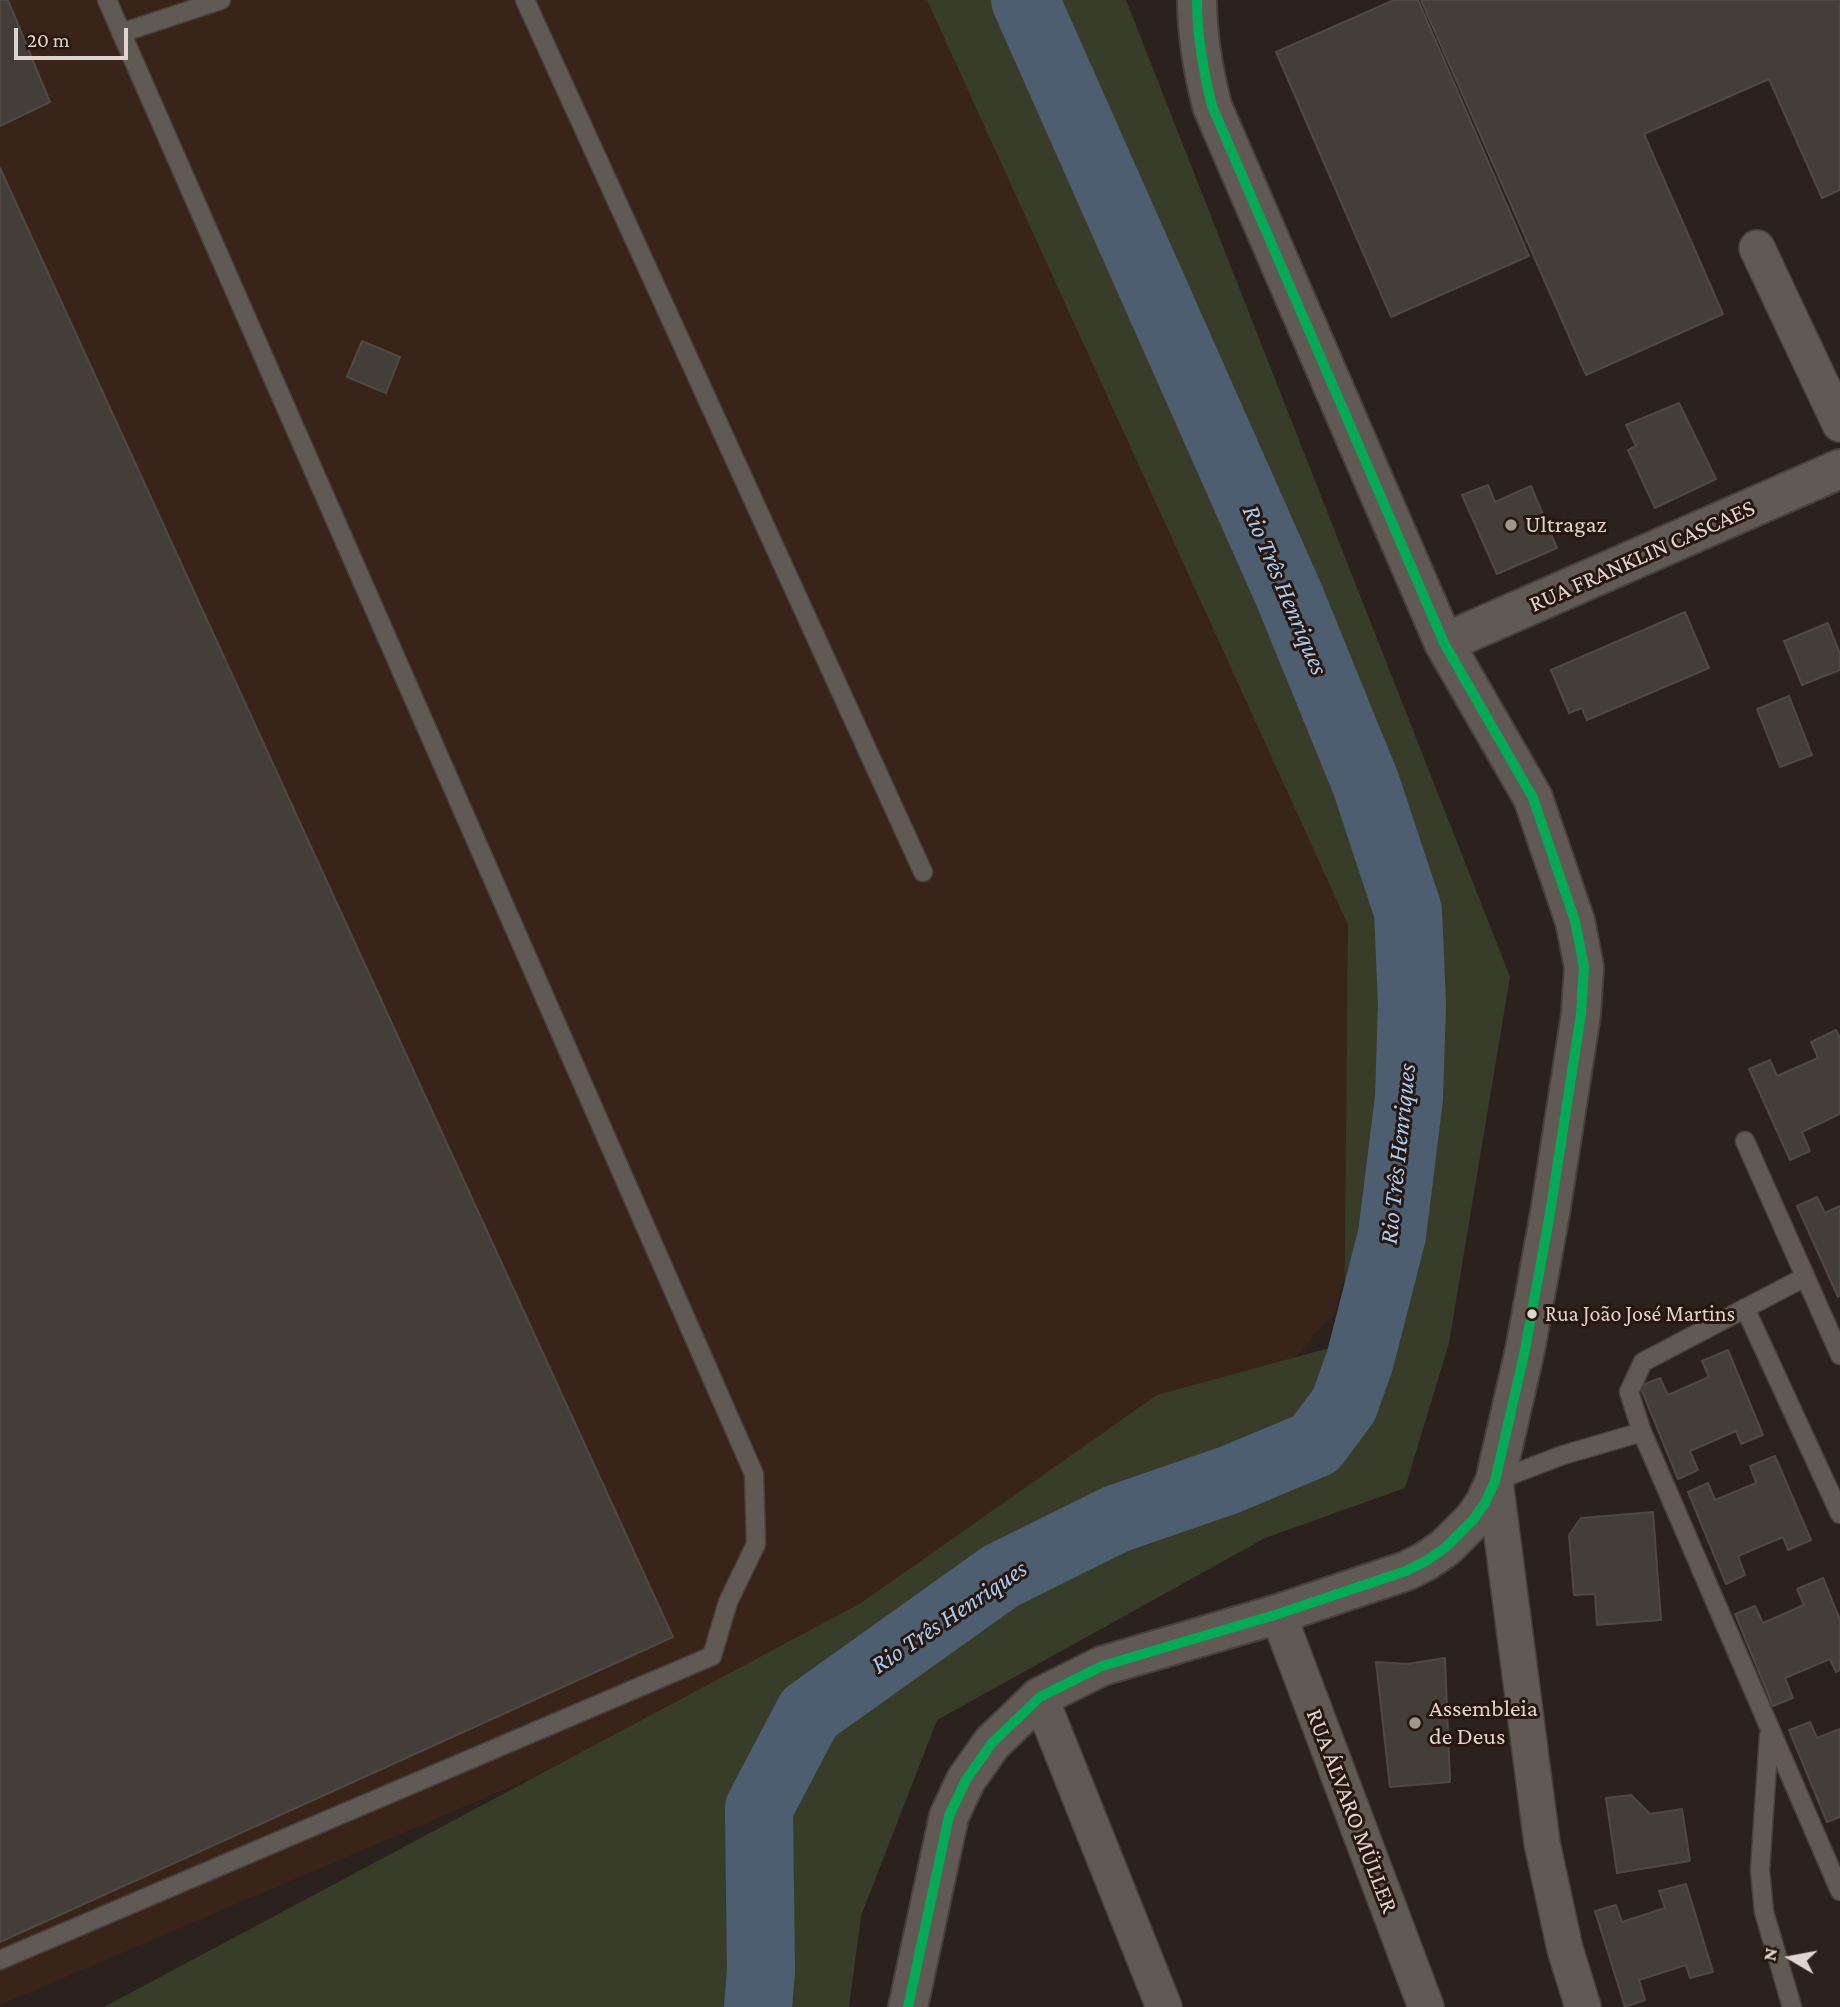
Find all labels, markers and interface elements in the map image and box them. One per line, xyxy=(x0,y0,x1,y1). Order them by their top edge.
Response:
scale bar xyxy=(18,14,131,58)
text: 20 m xyxy=(27,28,70,52)
street label: RUA FRANKLIN CASCAES xyxy=(1525,493,1759,619)
water label: Rio Três Henriques xyxy=(1235,500,1335,680)
place label: Ultragaz xyxy=(1525,511,1607,539)
marker: Ultragaz xyxy=(1503,517,1519,533)
water label: Rio Três Henriques xyxy=(1373,1062,1423,1246)
place label: Rua João José Martins xyxy=(1545,1301,1735,1327)
marker: Rua João José Martins xyxy=(1525,1307,1539,1321)
water label: Rio Três Henriques xyxy=(865,1553,1033,1681)
place label: Assembleia de Deus xyxy=(1429,1695,1538,1751)
street label: RUA ÁLVARO MÜLLER xyxy=(1300,1705,1404,1917)
marker: Assembleia de Deus xyxy=(1407,1715,1423,1731)
north arrow xyxy=(1756,1923,1826,1993)
text: N xyxy=(1758,1946,1781,1962)

